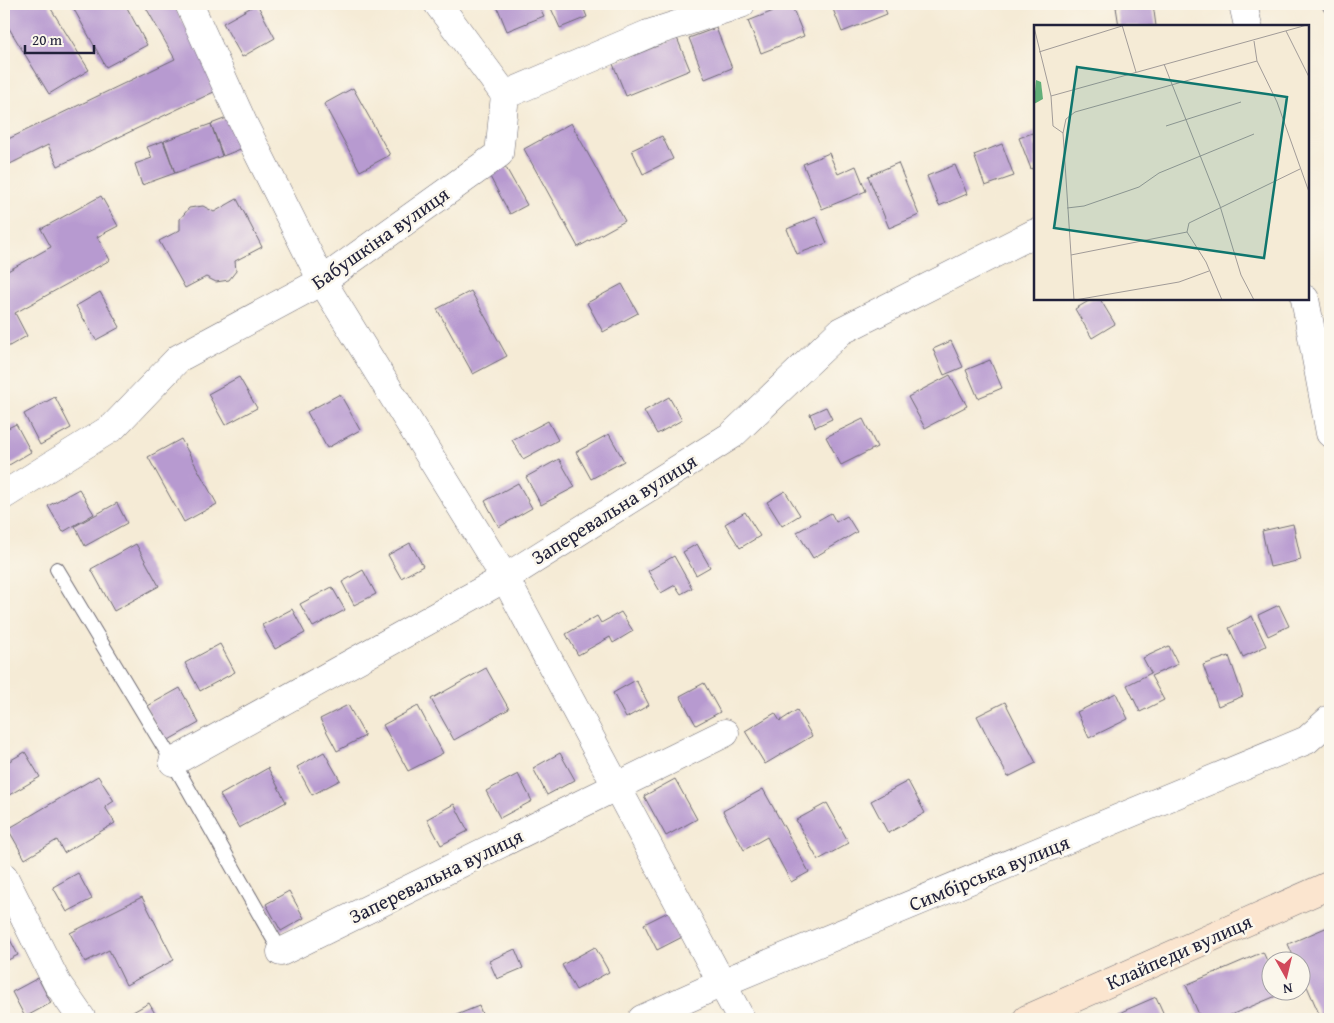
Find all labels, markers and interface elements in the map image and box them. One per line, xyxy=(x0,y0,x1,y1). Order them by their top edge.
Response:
scale bar xyxy=(25,22,94,54)
inset map xyxy=(1034,25,1309,300)
text: 20 m xyxy=(32,29,63,50)
street label: Бабушкіна вулиця xyxy=(305,179,455,296)
street label: Заперевальна вулиця xyxy=(525,446,702,571)
street label: Заперевальна вулиця xyxy=(344,821,528,930)
street label: Симбірська вулиця xyxy=(904,827,1073,918)
street label: Клайпеди вулиця xyxy=(1101,906,1256,997)
north arrow xyxy=(1262,950,1312,1000)
text: N xyxy=(1281,978,1294,1000)

